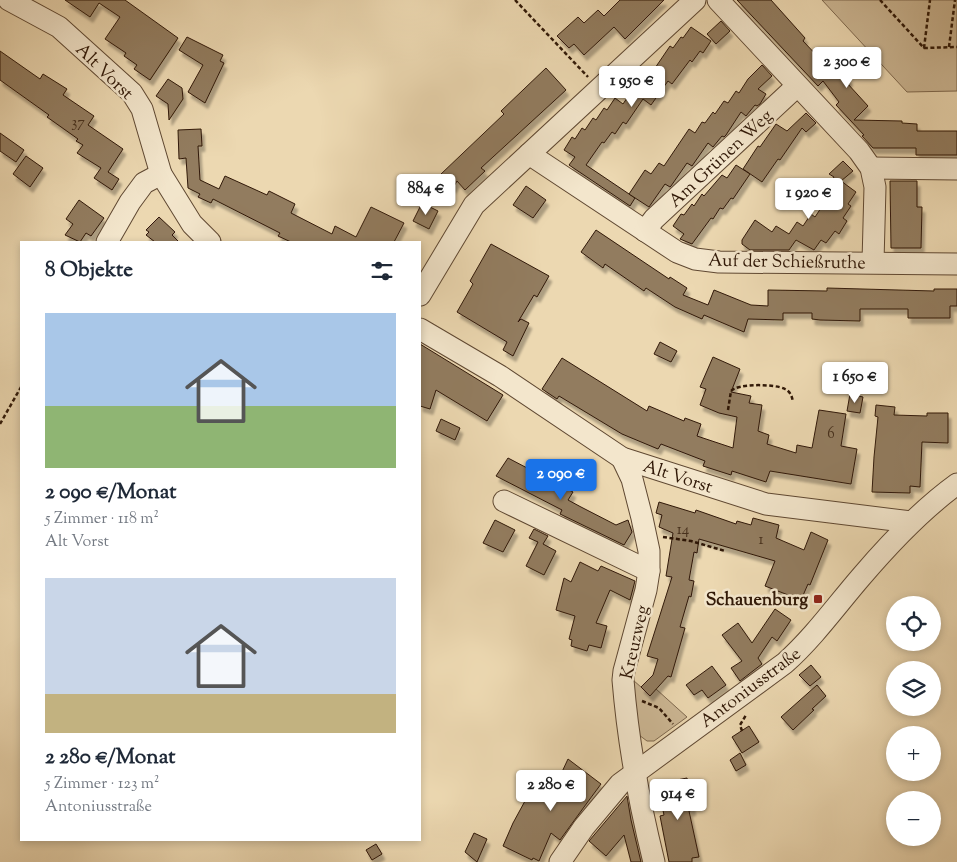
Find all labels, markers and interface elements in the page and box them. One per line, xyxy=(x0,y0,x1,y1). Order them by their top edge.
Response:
street label: Alt Vorst xyxy=(69,38,139,107)
pin: 2 300 € xyxy=(801,46,893,89)
text: 2 300 € xyxy=(823,51,871,74)
pin: 1 950 € xyxy=(586,66,678,108)
text: 1 950 € xyxy=(610,70,654,93)
street label: Am Grünen Weg xyxy=(664,104,779,215)
house number: 37 xyxy=(71,113,85,134)
pin: 884 € xyxy=(391,174,461,216)
text: 884 € xyxy=(407,178,445,201)
pin: 1 920 € xyxy=(763,178,855,220)
text: 1 920 € xyxy=(786,182,832,205)
street label: Auf der Schießruthe xyxy=(708,249,866,277)
text: 8 Objekte xyxy=(45,256,133,286)
icon: filters xyxy=(368,257,396,285)
icon: home xyxy=(176,346,266,436)
pin: 1 650 € xyxy=(809,362,901,404)
text: 1 650 € xyxy=(833,366,877,389)
house number: 6 xyxy=(827,424,835,445)
street label: Alt Vorst xyxy=(639,454,716,501)
pin: 2 090 € xyxy=(515,458,607,501)
text: 2 090 € xyxy=(537,463,585,486)
text: 2 090 €/Monat xyxy=(45,478,176,508)
text: 5 Zimmer · 118 m² xyxy=(45,508,159,531)
house number: 14 xyxy=(677,520,690,541)
house number: 1 xyxy=(758,530,764,551)
text: Alt Vorst xyxy=(45,531,109,554)
place label: Schauenburg xyxy=(706,588,808,614)
marker: Schauenburg xyxy=(812,593,824,605)
map controls xyxy=(886,596,941,846)
button: locate xyxy=(886,596,941,651)
street label: Kreuzweg xyxy=(615,603,657,682)
icon: home xyxy=(176,611,266,701)
street label: Antoniusstraße xyxy=(695,642,807,735)
button: layers xyxy=(886,661,941,716)
button: + xyxy=(886,726,941,781)
text: 2 280 €/Monat xyxy=(45,743,175,773)
pin: 2 280 € xyxy=(505,770,597,812)
text: 5 Zimmer · 123 m² xyxy=(45,773,159,796)
text: 2 280 € xyxy=(527,774,575,797)
pin: 914 € xyxy=(643,778,713,821)
text: 914 € xyxy=(661,783,695,806)
button: − xyxy=(886,791,941,846)
text: Antoniusstraße xyxy=(45,796,152,819)

